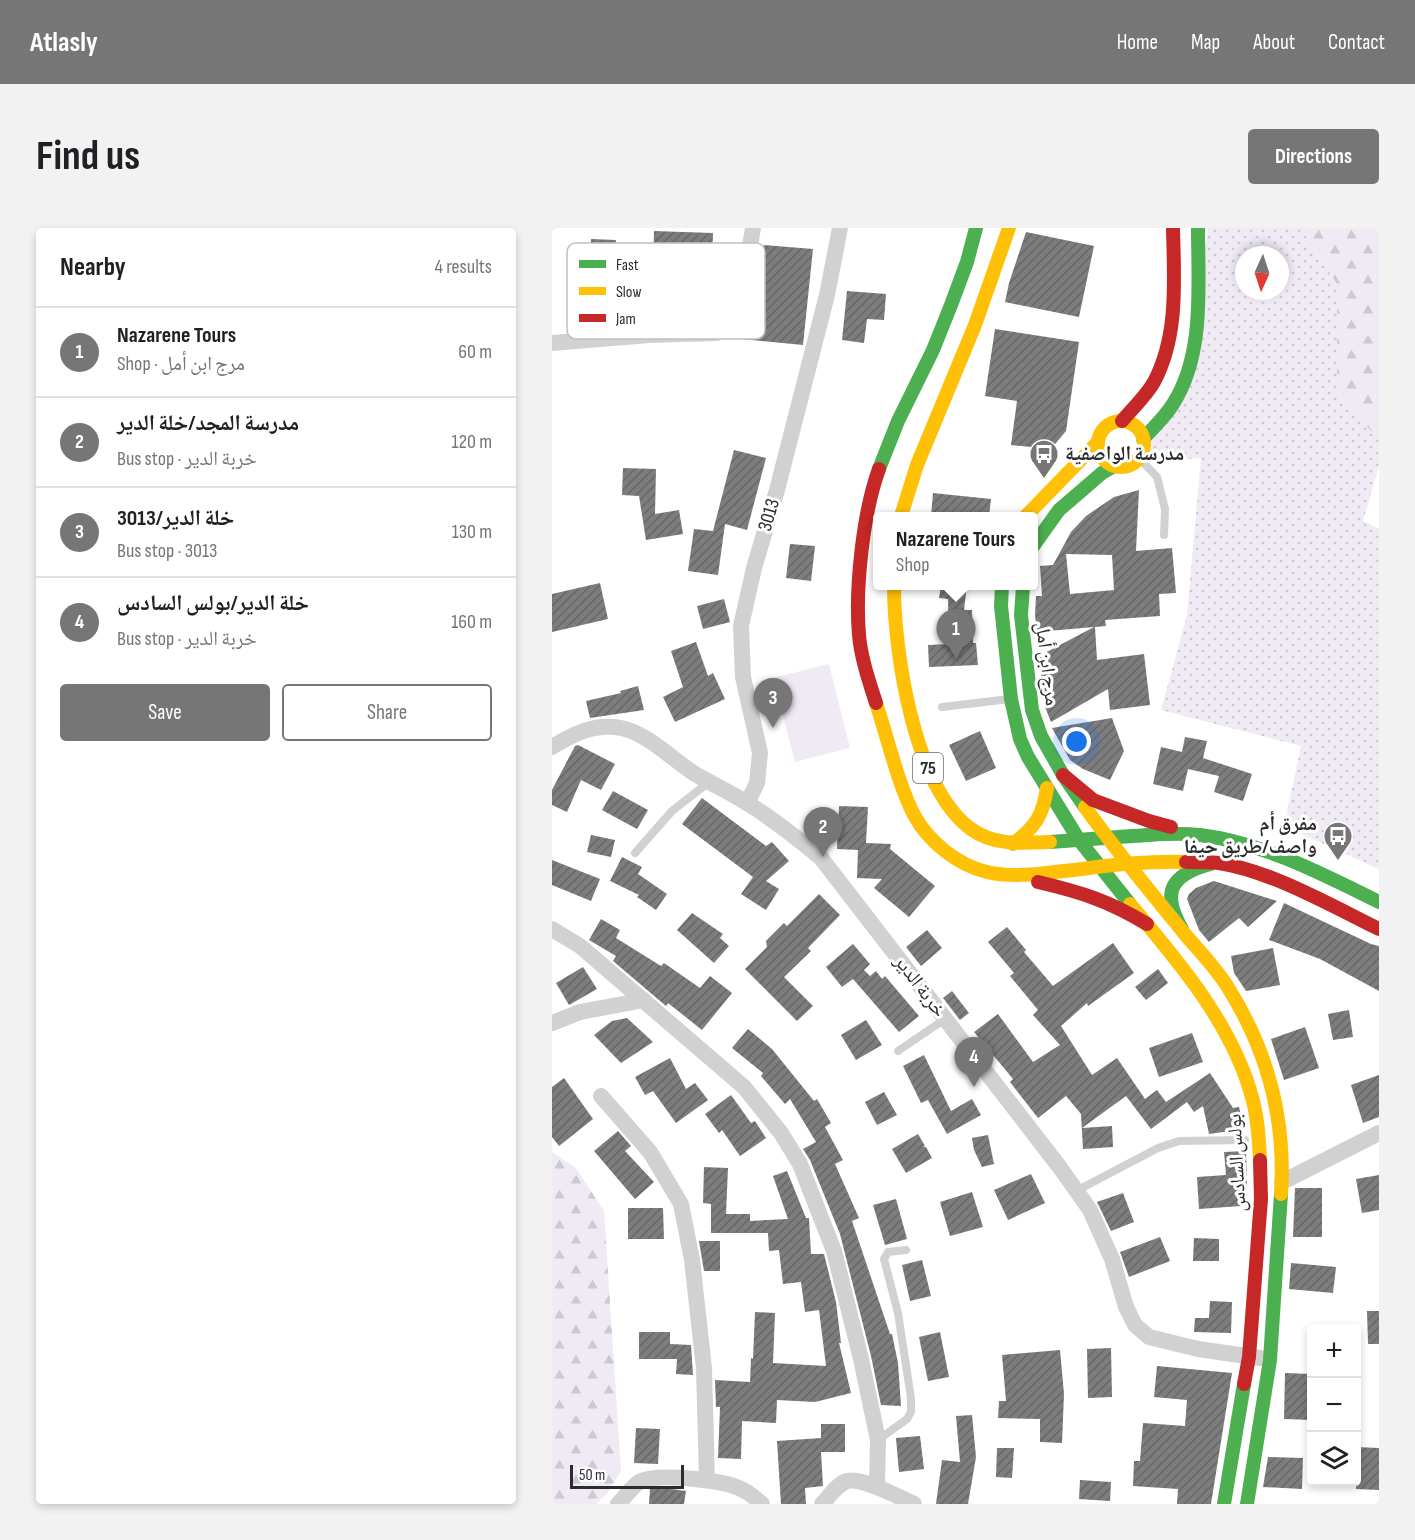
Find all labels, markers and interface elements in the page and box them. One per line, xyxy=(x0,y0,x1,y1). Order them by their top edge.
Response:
text: Atlasly xyxy=(30,26,98,59)
text: Home xyxy=(1117,30,1158,55)
text: Map xyxy=(1191,30,1220,55)
text: About xyxy=(1253,30,1295,55)
text: Contact xyxy=(1328,30,1385,55)
button: Directions xyxy=(1248,129,1379,184)
text: Find us xyxy=(36,131,140,182)
legend xyxy=(567,243,765,339)
north arrow xyxy=(1235,246,1289,300)
text: Nearby xyxy=(60,252,126,283)
text: 4 results xyxy=(435,255,492,279)
text: Fast xyxy=(616,256,639,275)
text: Slow xyxy=(616,283,641,302)
text: Jam xyxy=(615,310,636,329)
text: Nazarene Tours xyxy=(117,322,236,349)
text: 1 xyxy=(76,340,83,364)
text: 60 m xyxy=(458,340,492,364)
text: Shop · مرج ابن أمل xyxy=(117,352,245,376)
text: مدرسة المجد/خلة الدير xyxy=(117,410,299,437)
text: 2 xyxy=(75,430,84,454)
text: 120 m xyxy=(452,430,492,454)
bus stop icon: مدرسة الواصفية xyxy=(1028,438,1060,480)
place label: مدرسة الواصفية xyxy=(1065,442,1184,466)
text: Bus stop · خربة الدير xyxy=(117,447,257,471)
street label: 3013 xyxy=(753,496,785,534)
text: 3013/خلة الدير xyxy=(117,505,234,532)
popup xyxy=(873,512,1038,590)
text: 3 xyxy=(75,520,84,544)
text: 130 m xyxy=(452,520,492,544)
text: Nazarene Tours xyxy=(896,526,1015,553)
text: Bus stop · 3013 xyxy=(117,539,217,563)
text: Shop xyxy=(896,553,930,577)
text: خلة الدير/بولس السادس xyxy=(117,590,309,617)
text: 4 xyxy=(75,610,84,634)
text: 160 m xyxy=(451,610,492,634)
pin: 1 xyxy=(936,610,976,659)
street label: مرج ابن أمل xyxy=(1030,621,1065,707)
text: Bus stop · خربة الدير xyxy=(117,627,257,651)
pin: 3 xyxy=(754,678,792,728)
button: Save xyxy=(60,684,270,741)
button: Share xyxy=(282,684,492,741)
your location xyxy=(1062,727,1091,756)
road number: 75 xyxy=(913,753,943,783)
pin: 2 xyxy=(804,808,842,857)
place label: مفرق أم واصف/طريق حيفا xyxy=(1184,810,1317,859)
bus stop icon: مفرق أم واصف/طريق حيفا xyxy=(1322,820,1354,862)
street label: خربة الدير xyxy=(888,949,951,1022)
pin: 4 xyxy=(954,1038,994,1087)
street label: بولس السادس xyxy=(1222,1113,1252,1213)
map controls xyxy=(1307,1324,1361,1486)
button: + xyxy=(1307,1324,1361,1378)
button: − xyxy=(1307,1378,1361,1432)
button: layers xyxy=(1307,1432,1361,1486)
scale bar xyxy=(570,1462,684,1490)
text: 50 m xyxy=(579,1466,605,1485)

